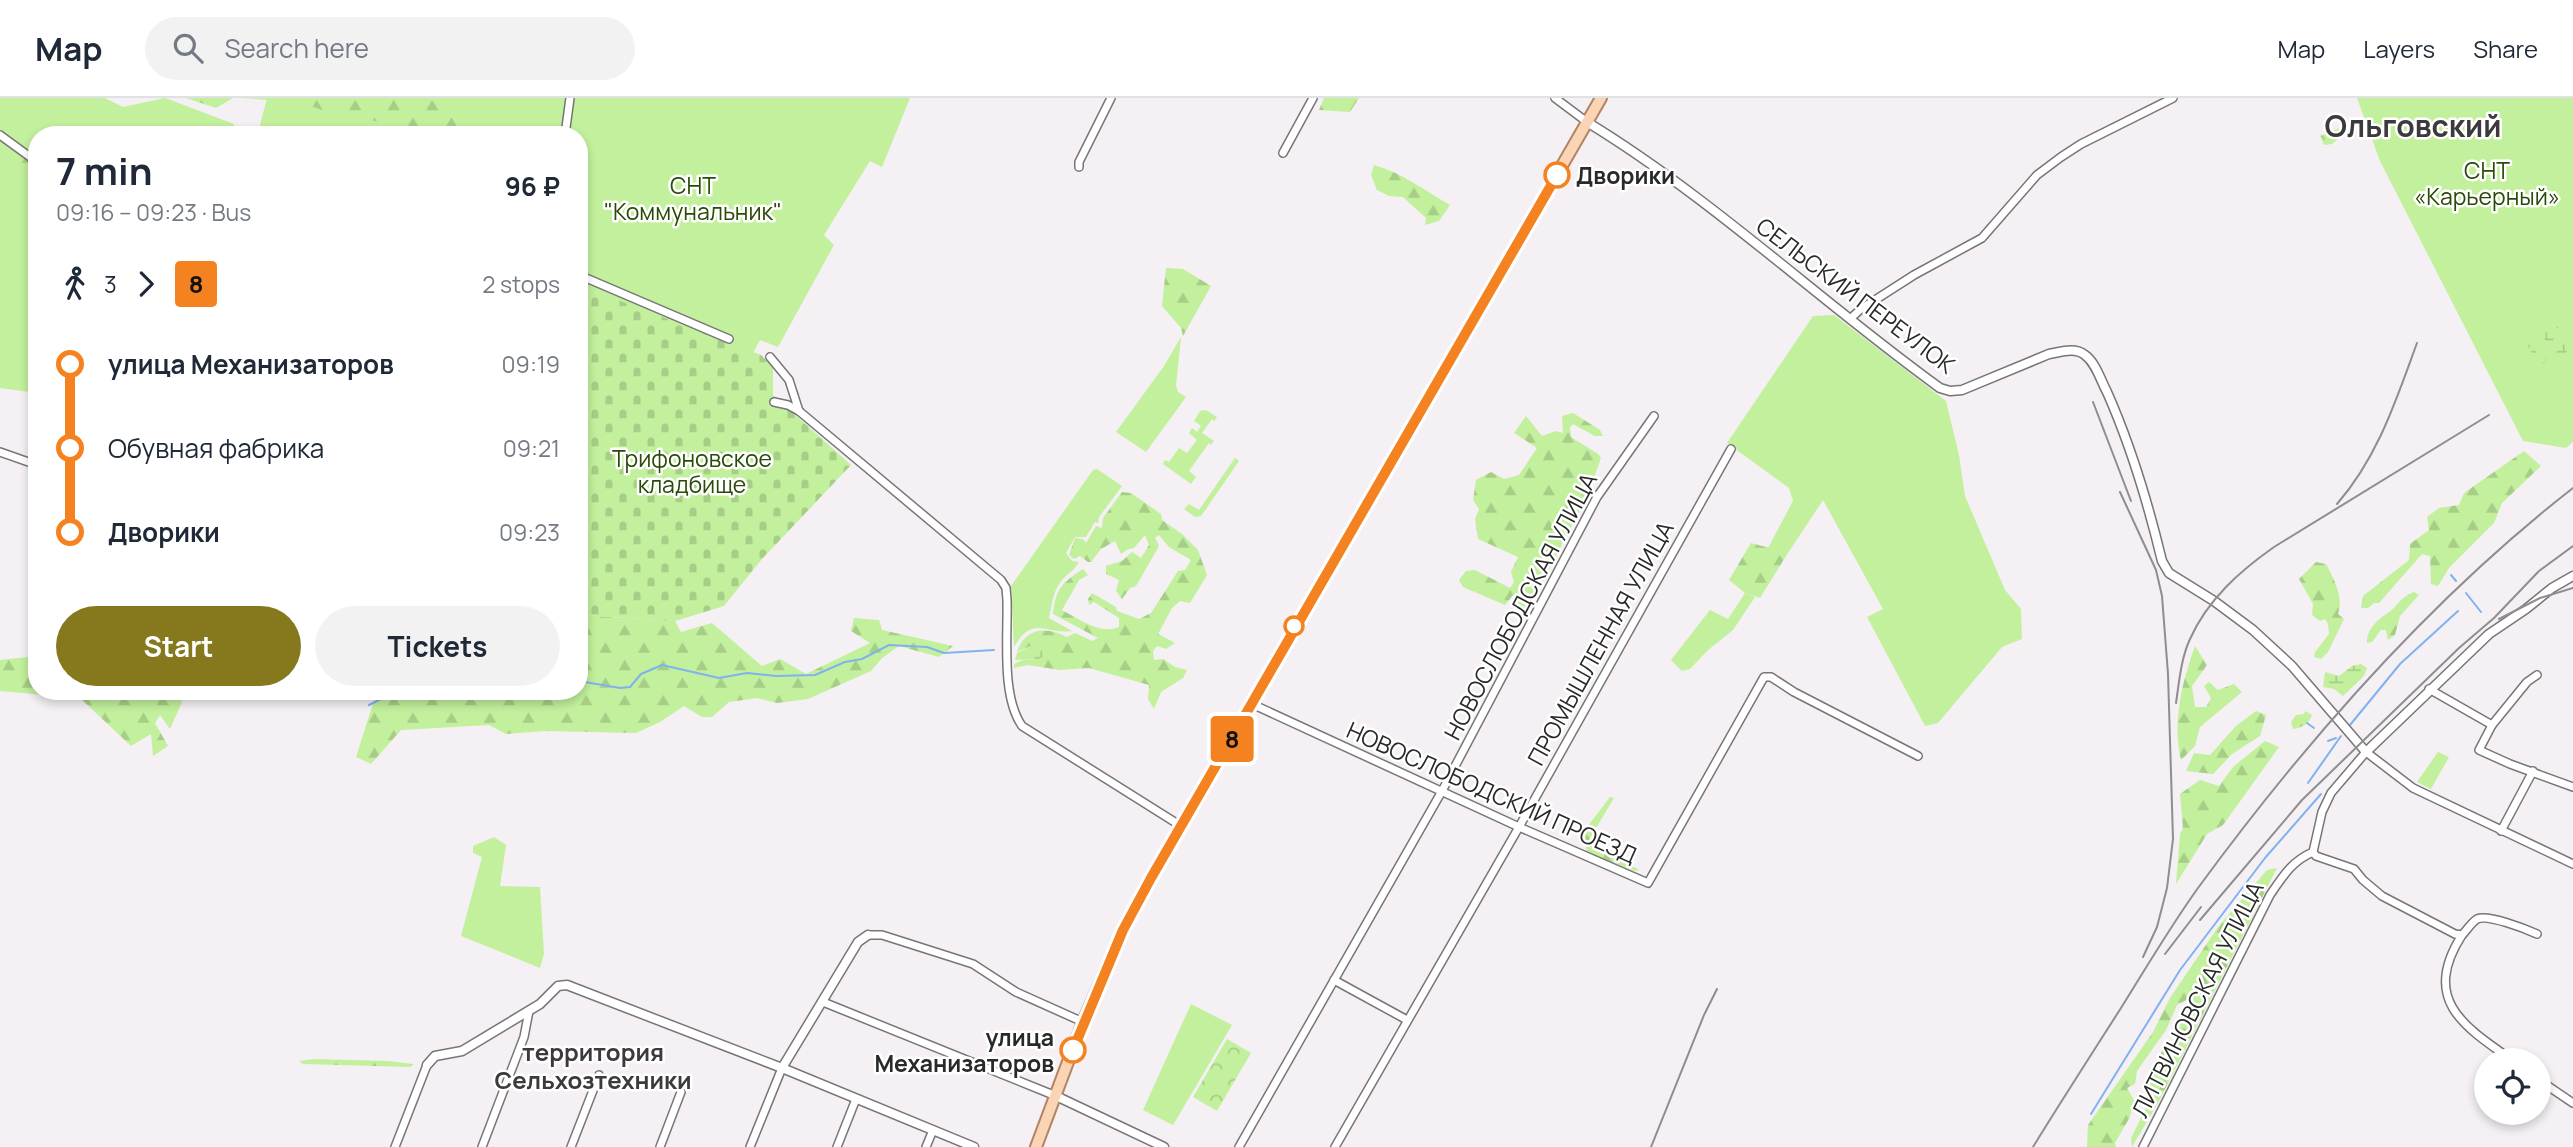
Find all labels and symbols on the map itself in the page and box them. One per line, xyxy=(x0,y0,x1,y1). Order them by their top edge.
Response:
district label: Ольговский xyxy=(2325,105,2502,146)
park label: СНТ «Карьерный» xyxy=(2414,154,2560,212)
place label: Дворики xyxy=(1576,159,1675,191)
marker: Дворики xyxy=(1544,162,1570,188)
park label: СНТ "Коммунальник" xyxy=(604,169,782,227)
street label: СЕЛЬСКИЙ ПЕРЕУЛОК xyxy=(1750,210,1962,381)
park label: Трифоновское кладбище xyxy=(612,442,772,500)
street label: НОВОСЛОБОДСКАЯ УЛИЦА xyxy=(1436,466,1604,745)
street label: ПРОМЫШЛЕННАЯ УЛИЦА xyxy=(1519,515,1681,771)
unlabelled marker xyxy=(1284,616,1304,636)
street label: НОВОСЛОБОДСКИЙ ПРОЕЗД xyxy=(1342,713,1642,871)
line badge: 8 xyxy=(1209,716,1255,762)
street label: ЛИТВИНОВСКАЯ УЛИЦА xyxy=(2123,875,2271,1123)
place label: улица Механизаторов xyxy=(874,1021,1054,1079)
district label: территория Сельхозтехники xyxy=(494,1035,692,1096)
marker: улица Механизаторов xyxy=(1060,1037,1086,1063)

